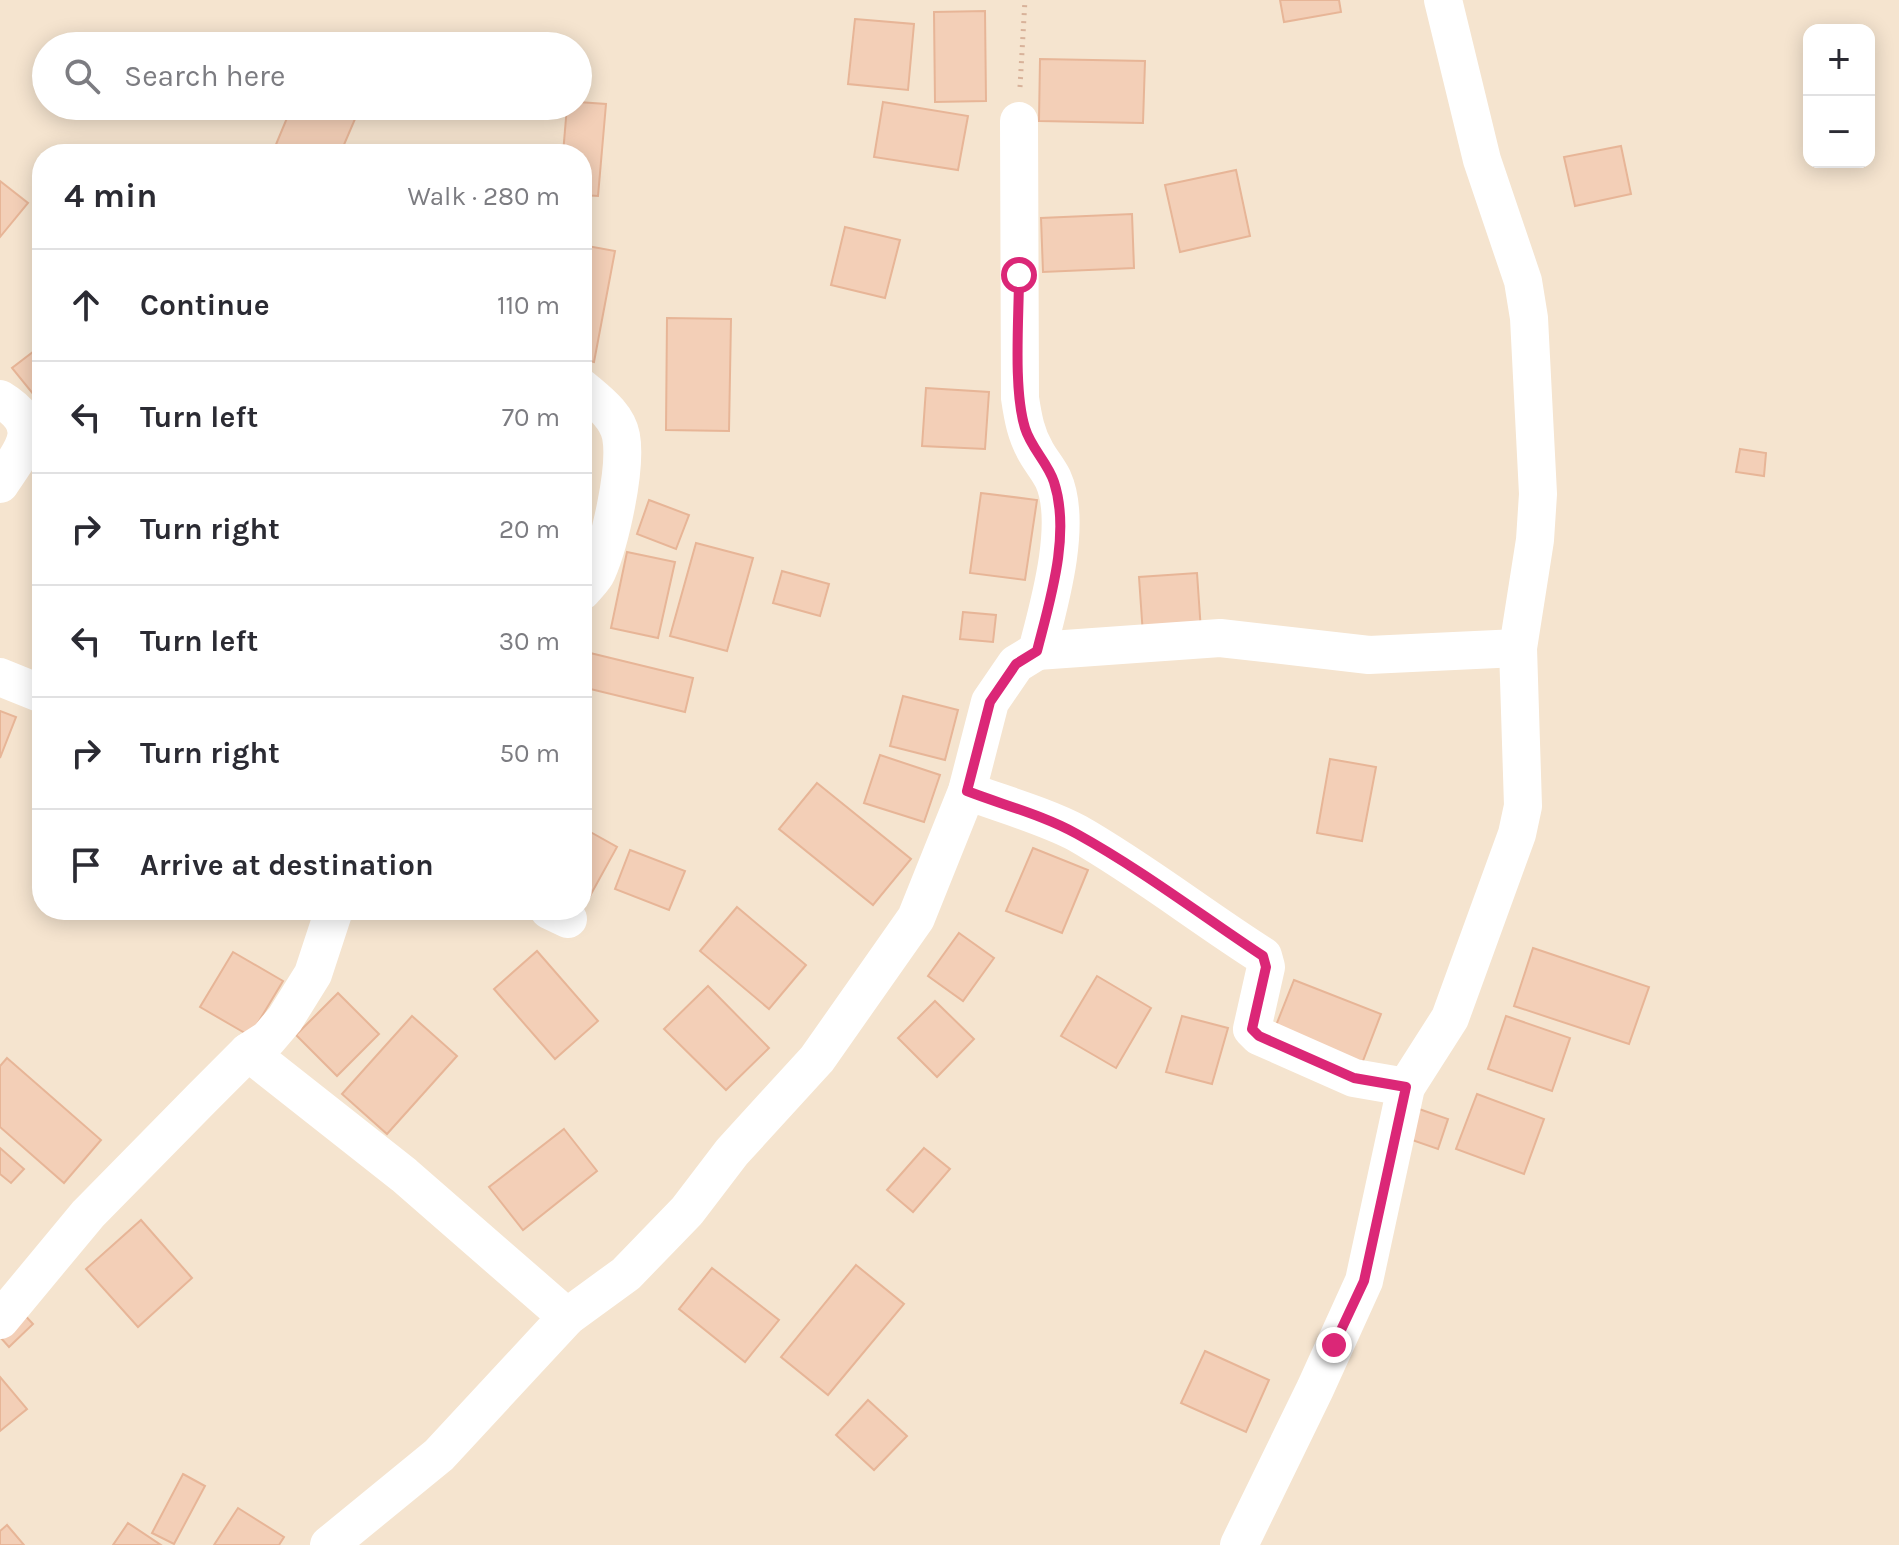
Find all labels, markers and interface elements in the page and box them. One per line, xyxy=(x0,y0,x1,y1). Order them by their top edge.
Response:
map controls xyxy=(1803,24,1875,168)
button: + xyxy=(1803,24,1875,96)
search box xyxy=(32,32,592,120)
icon: search xyxy=(60,54,104,98)
text: Search here xyxy=(124,58,285,94)
button: − xyxy=(1803,96,1875,168)
text: 4 min xyxy=(64,176,157,216)
text: Walk · 280 m xyxy=(407,181,560,212)
route start xyxy=(1001,257,1037,293)
icon: ahead xyxy=(64,283,108,327)
text: Continue xyxy=(140,287,270,323)
text: 110 m xyxy=(497,290,560,321)
icon: left xyxy=(64,395,108,439)
text: Turn left xyxy=(140,399,258,435)
text: 70 m xyxy=(502,402,560,433)
icon: right xyxy=(64,507,108,551)
text: Turn right xyxy=(140,511,280,547)
text: 20 m xyxy=(499,514,560,545)
icon: left xyxy=(64,619,108,663)
text: Turn left xyxy=(140,623,258,659)
text: 30 m xyxy=(499,626,560,657)
icon: right xyxy=(64,731,108,775)
text: Turn right xyxy=(140,735,280,771)
text: 50 m xyxy=(499,738,560,769)
icon: arrive xyxy=(64,843,108,887)
text: Arrive at destination xyxy=(140,847,434,883)
route end xyxy=(1316,1327,1352,1363)

